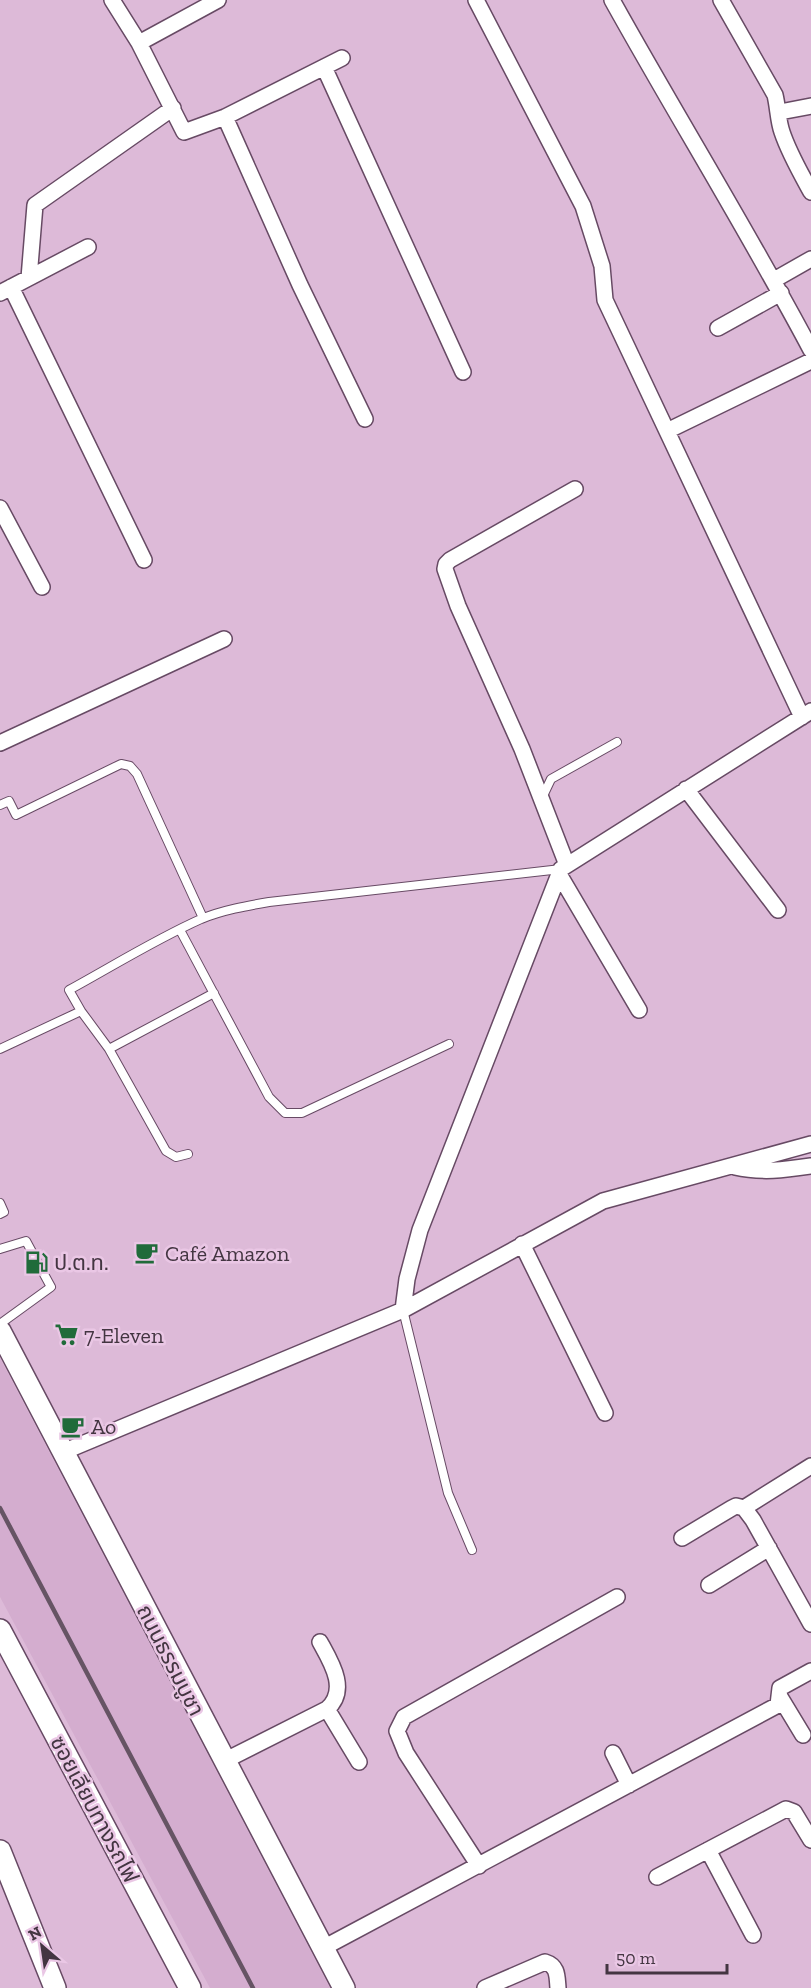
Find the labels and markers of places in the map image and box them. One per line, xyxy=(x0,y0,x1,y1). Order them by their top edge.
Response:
cafe icon: Café Amazon xyxy=(134,1240,160,1266)
place label: Café Amazon xyxy=(165,1240,290,1267)
fuel station icon: ป.ต.ท. xyxy=(23,1249,49,1275)
place label: ป.ต.ท. xyxy=(54,1249,109,1276)
supermarket icon: 7-Eleven xyxy=(53,1322,79,1348)
place label: 7-Eleven xyxy=(84,1322,164,1349)
cafe icon: Ao xyxy=(60,1413,86,1439)
place label: Ao xyxy=(91,1413,116,1440)

